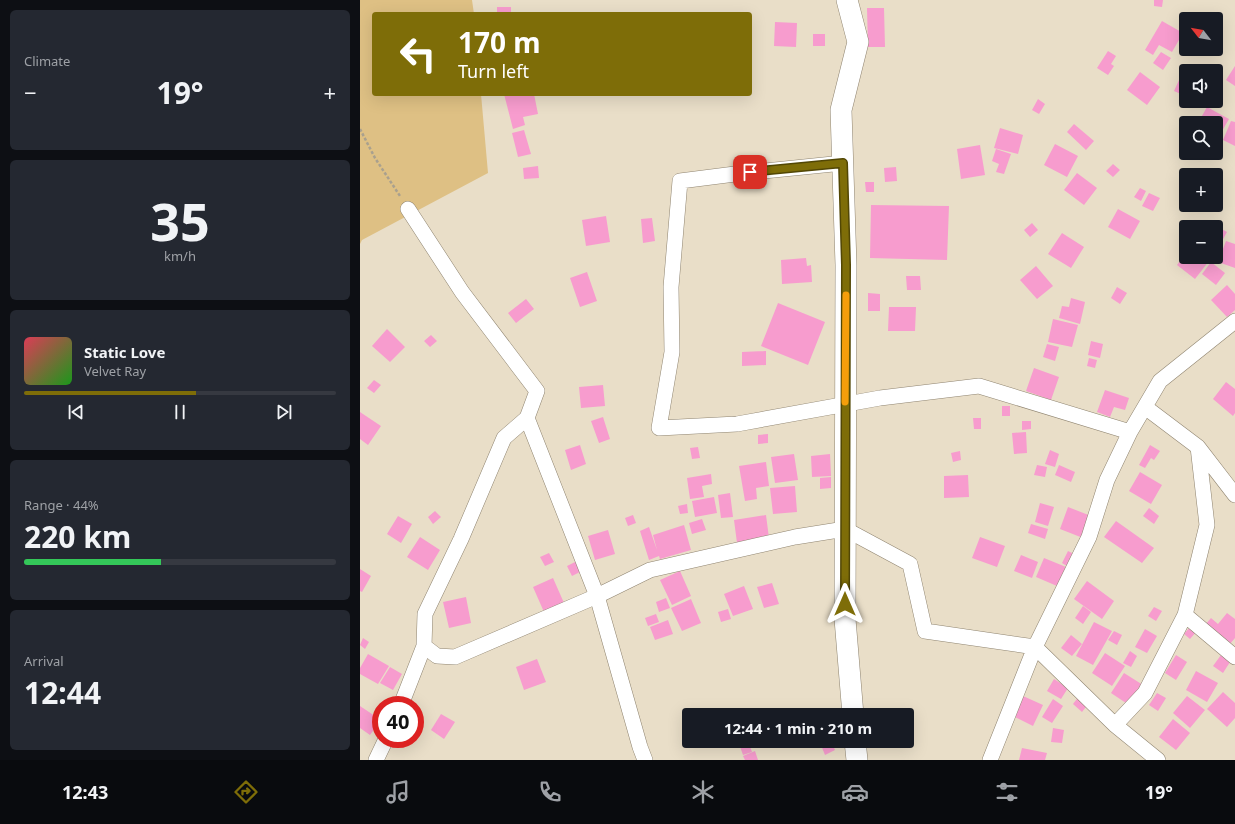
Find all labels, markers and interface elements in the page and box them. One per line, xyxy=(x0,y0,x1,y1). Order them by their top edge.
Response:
north arrow xyxy=(1179,12,1223,56)
map controls xyxy=(1179,12,1223,264)
text: 170 m xyxy=(458,23,541,61)
icon: left xyxy=(392,28,444,80)
text: Climate xyxy=(24,52,70,70)
text: Turn left xyxy=(458,59,529,83)
button: sound xyxy=(1179,64,1223,108)
text: 19° xyxy=(156,72,204,113)
text: − xyxy=(24,77,37,107)
text: + xyxy=(323,77,336,107)
button: search xyxy=(1179,116,1223,160)
pin xyxy=(733,155,767,189)
icon: arrive xyxy=(739,161,761,183)
button: + xyxy=(1179,168,1223,212)
text: 35 xyxy=(150,185,210,256)
button: − xyxy=(1179,220,1223,264)
text: km/h xyxy=(164,247,196,265)
text: Static Love xyxy=(84,342,165,362)
text: Velvet Ray xyxy=(84,362,146,380)
icon: previous xyxy=(65,401,87,423)
icon: pause xyxy=(169,401,191,423)
icon: next xyxy=(273,401,295,423)
text: Range · 44% xyxy=(24,496,99,514)
text: 220 km xyxy=(24,516,131,557)
position arrow xyxy=(824,583,866,625)
text: Arrival xyxy=(24,652,64,670)
text: 12:44 xyxy=(24,672,101,713)
speed limit sign: 40 xyxy=(372,696,424,748)
text: 12:44 · 1 min · 210 m xyxy=(724,718,872,738)
icon: directions xyxy=(232,778,260,806)
icon: music xyxy=(384,778,412,806)
icon: phone xyxy=(536,778,564,806)
icon: climate xyxy=(689,778,717,806)
icon: car xyxy=(841,778,869,806)
icon: filters xyxy=(993,778,1021,806)
text: 12:43 xyxy=(62,780,108,804)
text: 19° xyxy=(1145,780,1173,804)

